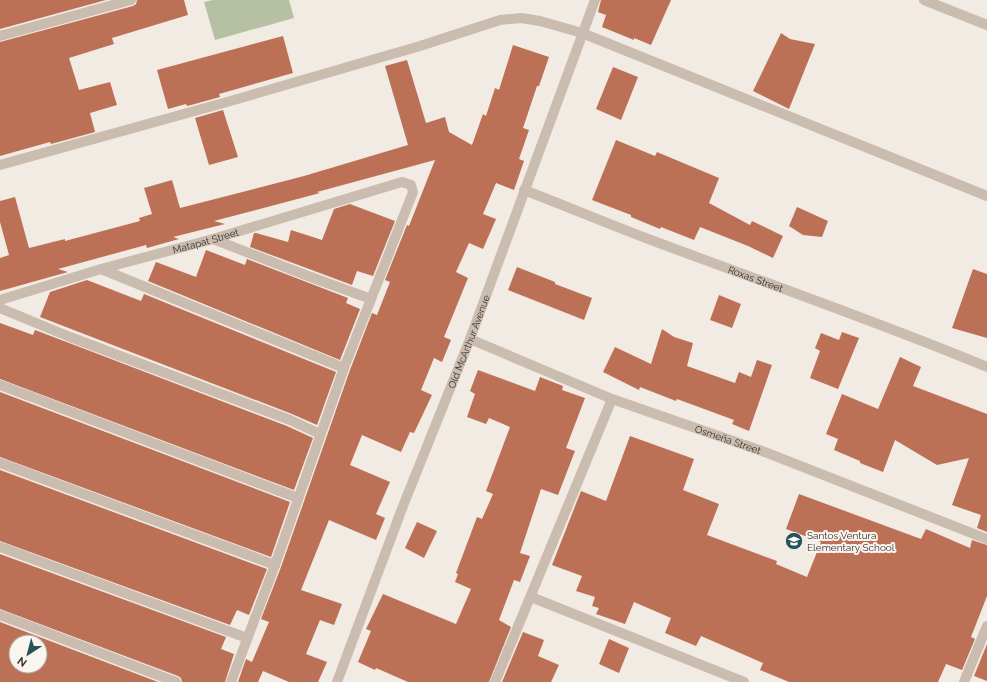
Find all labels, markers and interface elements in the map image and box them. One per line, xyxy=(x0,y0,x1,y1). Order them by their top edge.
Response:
street label: Matapat Street xyxy=(171,226,241,255)
street label: Roxas Street xyxy=(727,264,785,294)
street label: Old McArthur Avenue xyxy=(445,293,491,390)
street label: Osmeña Street xyxy=(694,423,763,456)
place label: Santos Ventura Elementary School xyxy=(807,530,895,553)
school or university icon: Santos Ventura Elementary School xyxy=(784,531,804,551)
north arrow xyxy=(8,634,48,674)
text: N xyxy=(15,654,30,669)

